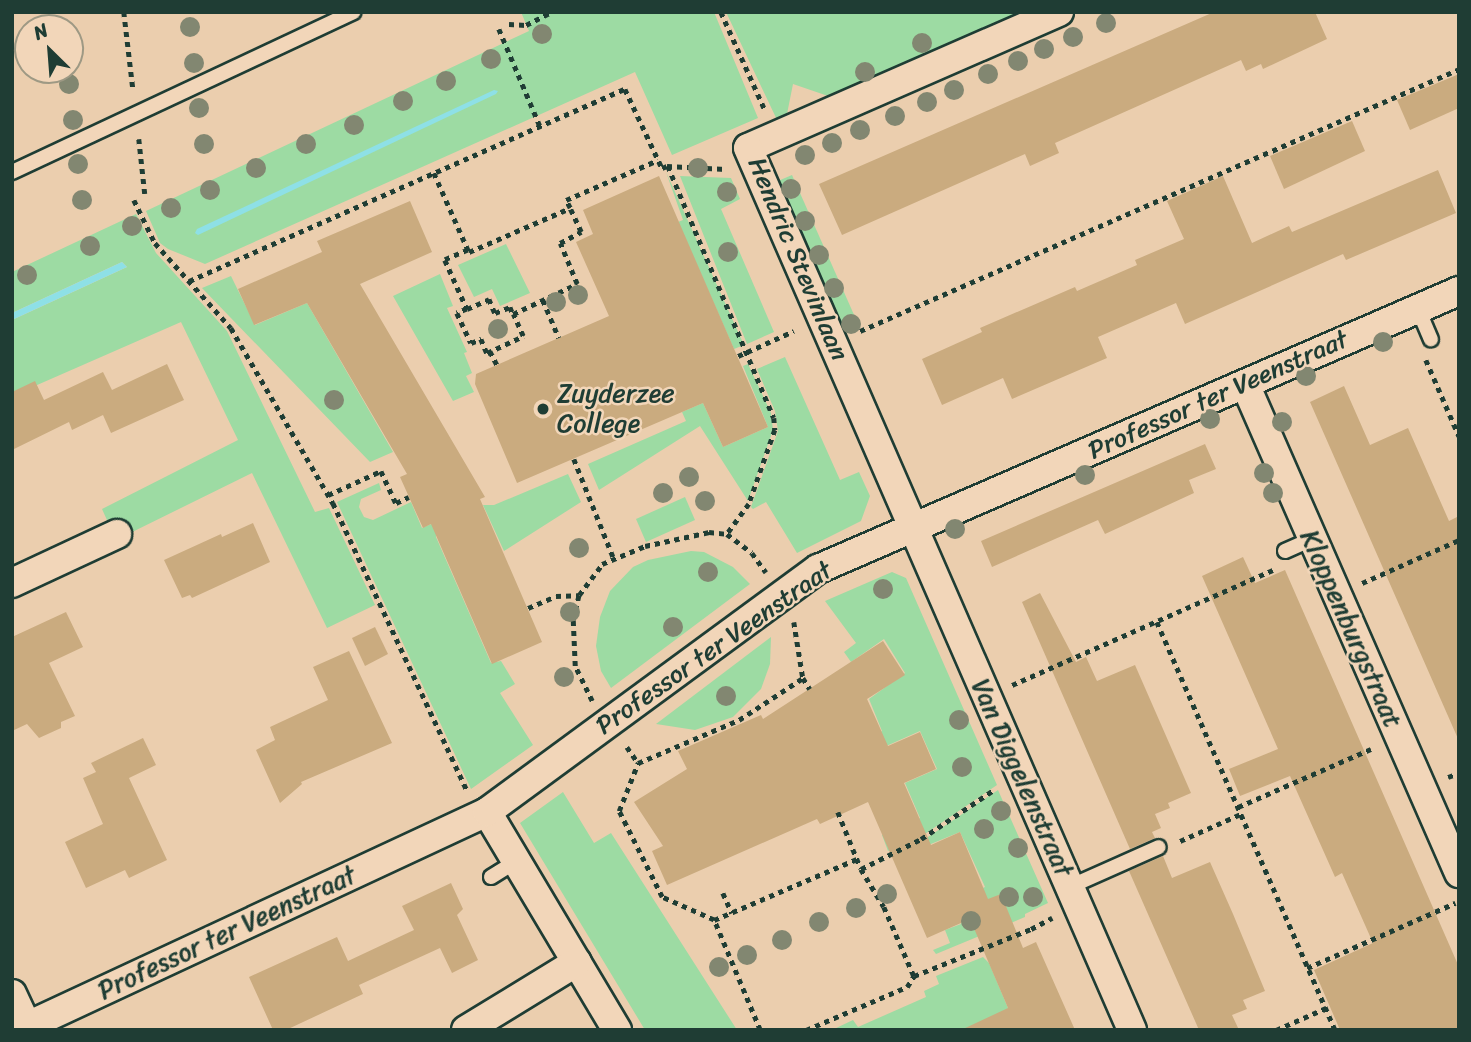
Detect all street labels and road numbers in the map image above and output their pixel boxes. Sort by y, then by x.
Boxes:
street label: Hendric Stevinlaan [741,152,855,366]
street label: Professor ter Veenstraat [1082,323,1354,467]
street label: Kloppenburgstraat [1293,525,1409,733]
street label: Professor ter Veenstraat [589,554,839,742]
street label: Van Diggelenstraat [964,674,1080,882]
street label: Professor ter Veenstraat [92,859,362,1007]

